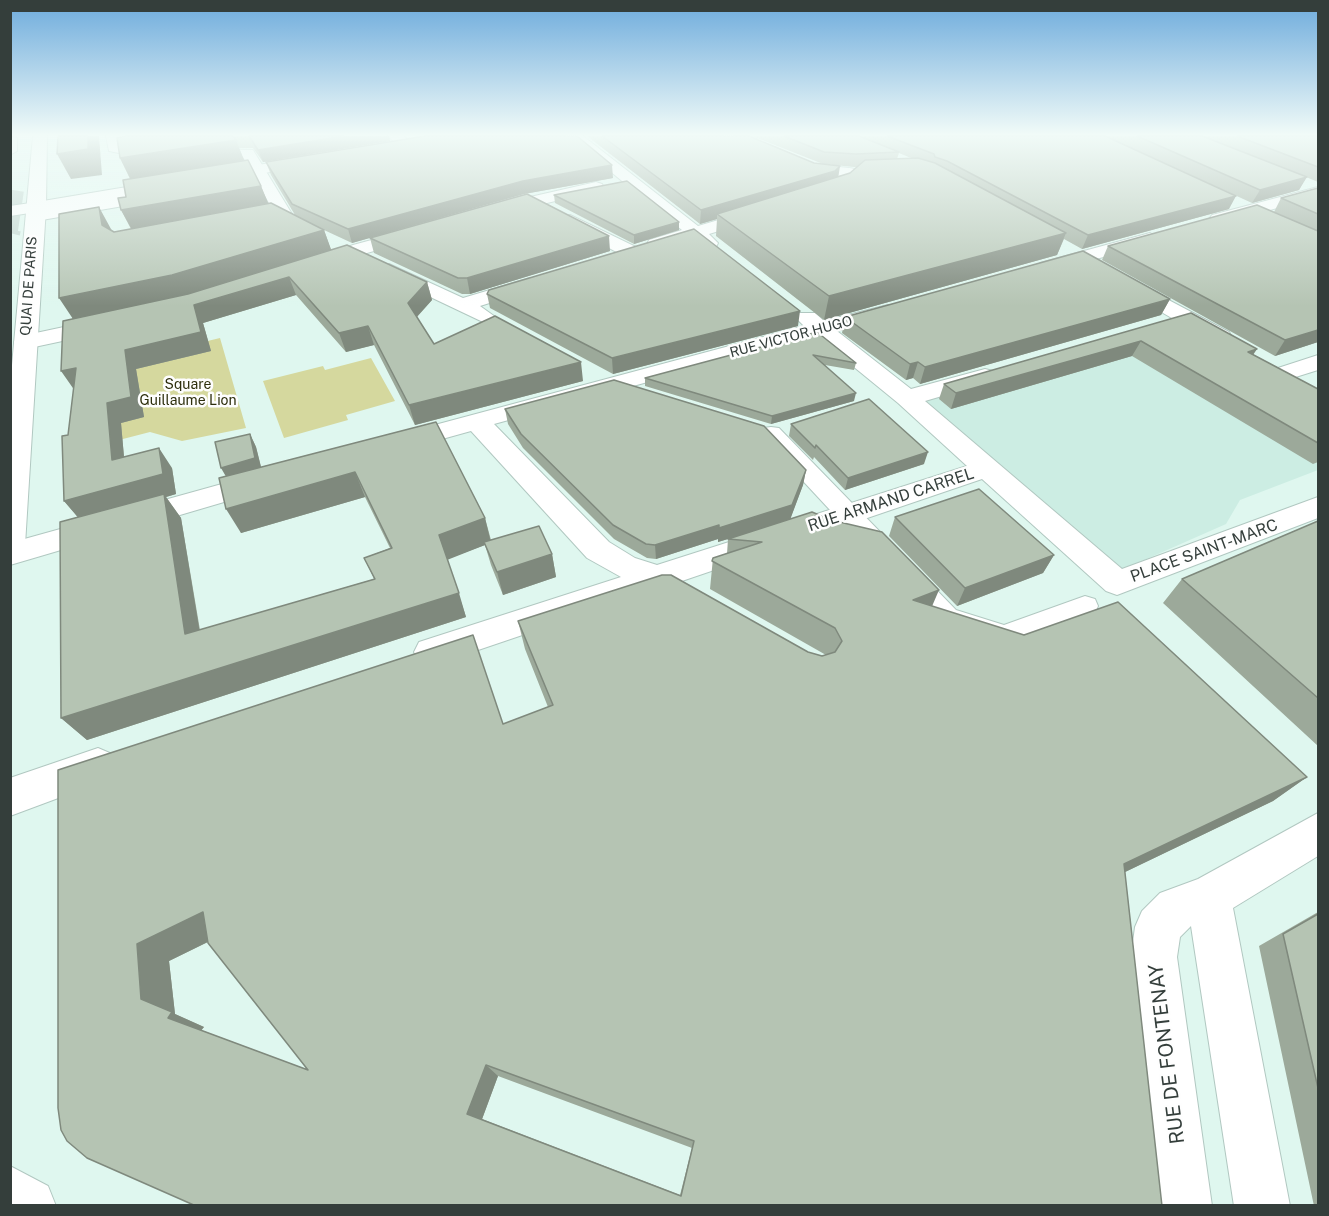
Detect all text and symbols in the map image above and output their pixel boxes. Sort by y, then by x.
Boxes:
street label: QUAI DE PARIS [17,236,41,336]
street label: RUE VICTOR HUGO [728,313,854,361]
park label: Square Guillaume Lion [139,377,237,410]
street label: RUE ARMAND CARREL [806,464,976,536]
street label: PLACE SAINT-MARC [1128,515,1280,587]
street label: RUE DE FONTENAY [1144,962,1190,1146]

